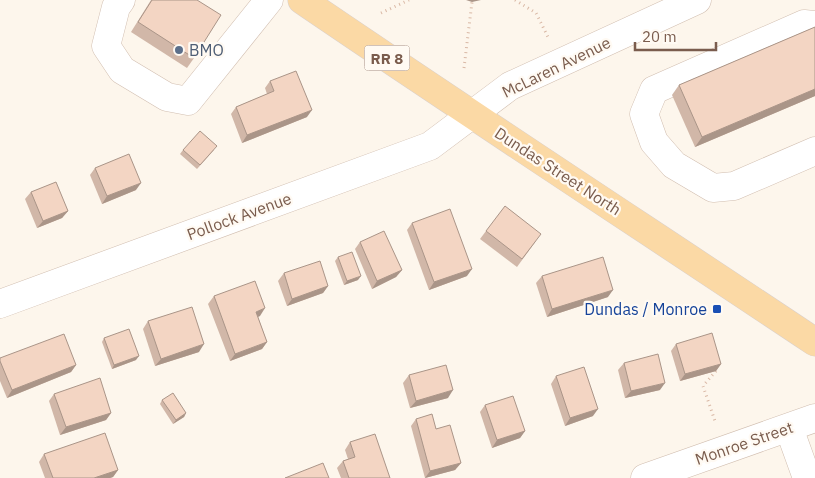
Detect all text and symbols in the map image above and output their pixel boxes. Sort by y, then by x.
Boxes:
scale bar [635,20,716,52]
text: 20 m [642,27,677,46]
street label: McLaren Avenue [498,32,614,102]
place label: BMO [189,40,224,60]
marker: BMO [173,44,185,56]
road number: RR 8 [364,46,410,70]
street label: Dundas Street North [491,123,625,219]
street label: Pollock Avenue [184,188,294,244]
place label: Dundas / Monroe [584,299,707,319]
marker: Dundas / Monroe [711,303,723,315]
street label: Monroe Street [692,417,796,469]

